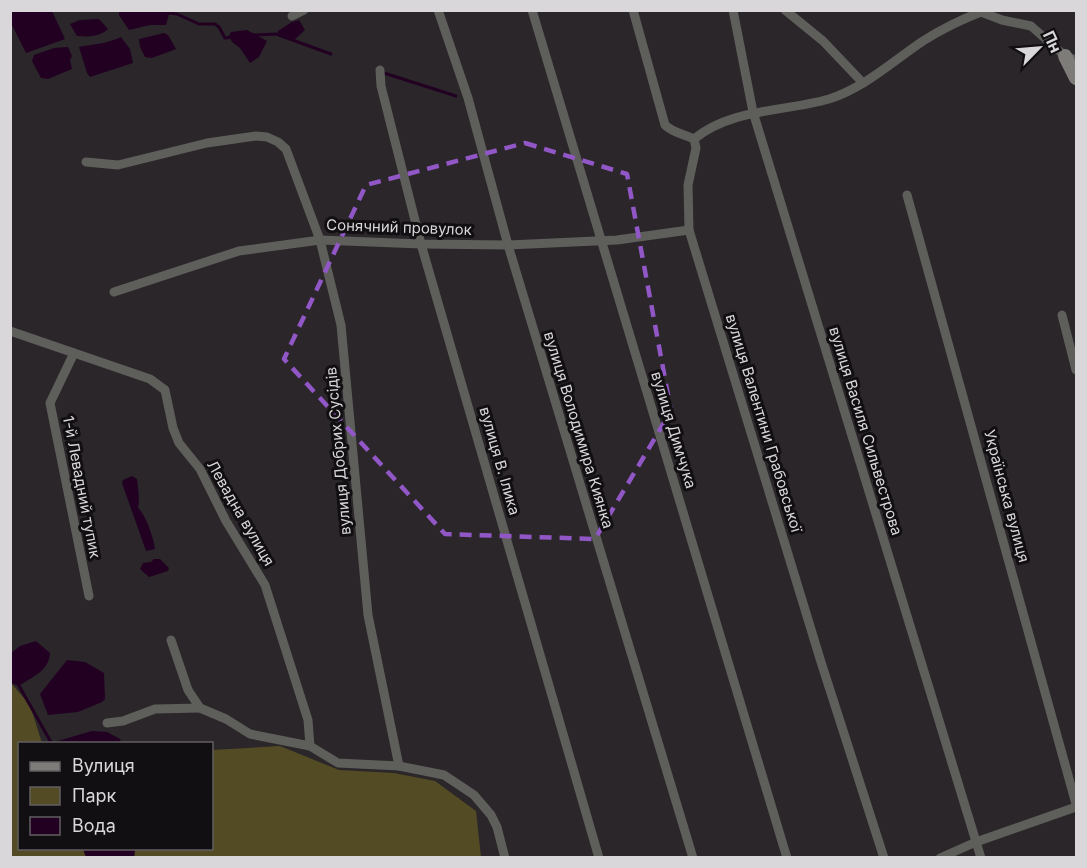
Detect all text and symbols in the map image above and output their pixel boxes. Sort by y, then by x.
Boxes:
north arrow [1009,18,1069,78]
text: Пн [1039,28,1066,56]
street label: Сонячний провулок [326,215,472,239]
street label: вулиця Валентини Грабовської [722,312,807,536]
street label: вулиця Василя Сильвестрова [825,324,907,538]
street label: вулиця Володимира Киянка [540,329,618,531]
street label: вулиця Добрих Сусідів [321,366,355,536]
street label: вулиця Димчука [647,369,701,491]
street label: вулиця В. Ілика [475,405,525,517]
street label: 1-й Левадний тупик [59,414,105,560]
street label: Українська вулиця [980,428,1034,564]
street label: Левадна вулиця [203,457,279,569]
legend [18,742,213,850]
text: Вулиця [72,755,135,776]
text: Парк [72,785,117,806]
text: Вода [72,815,116,836]

